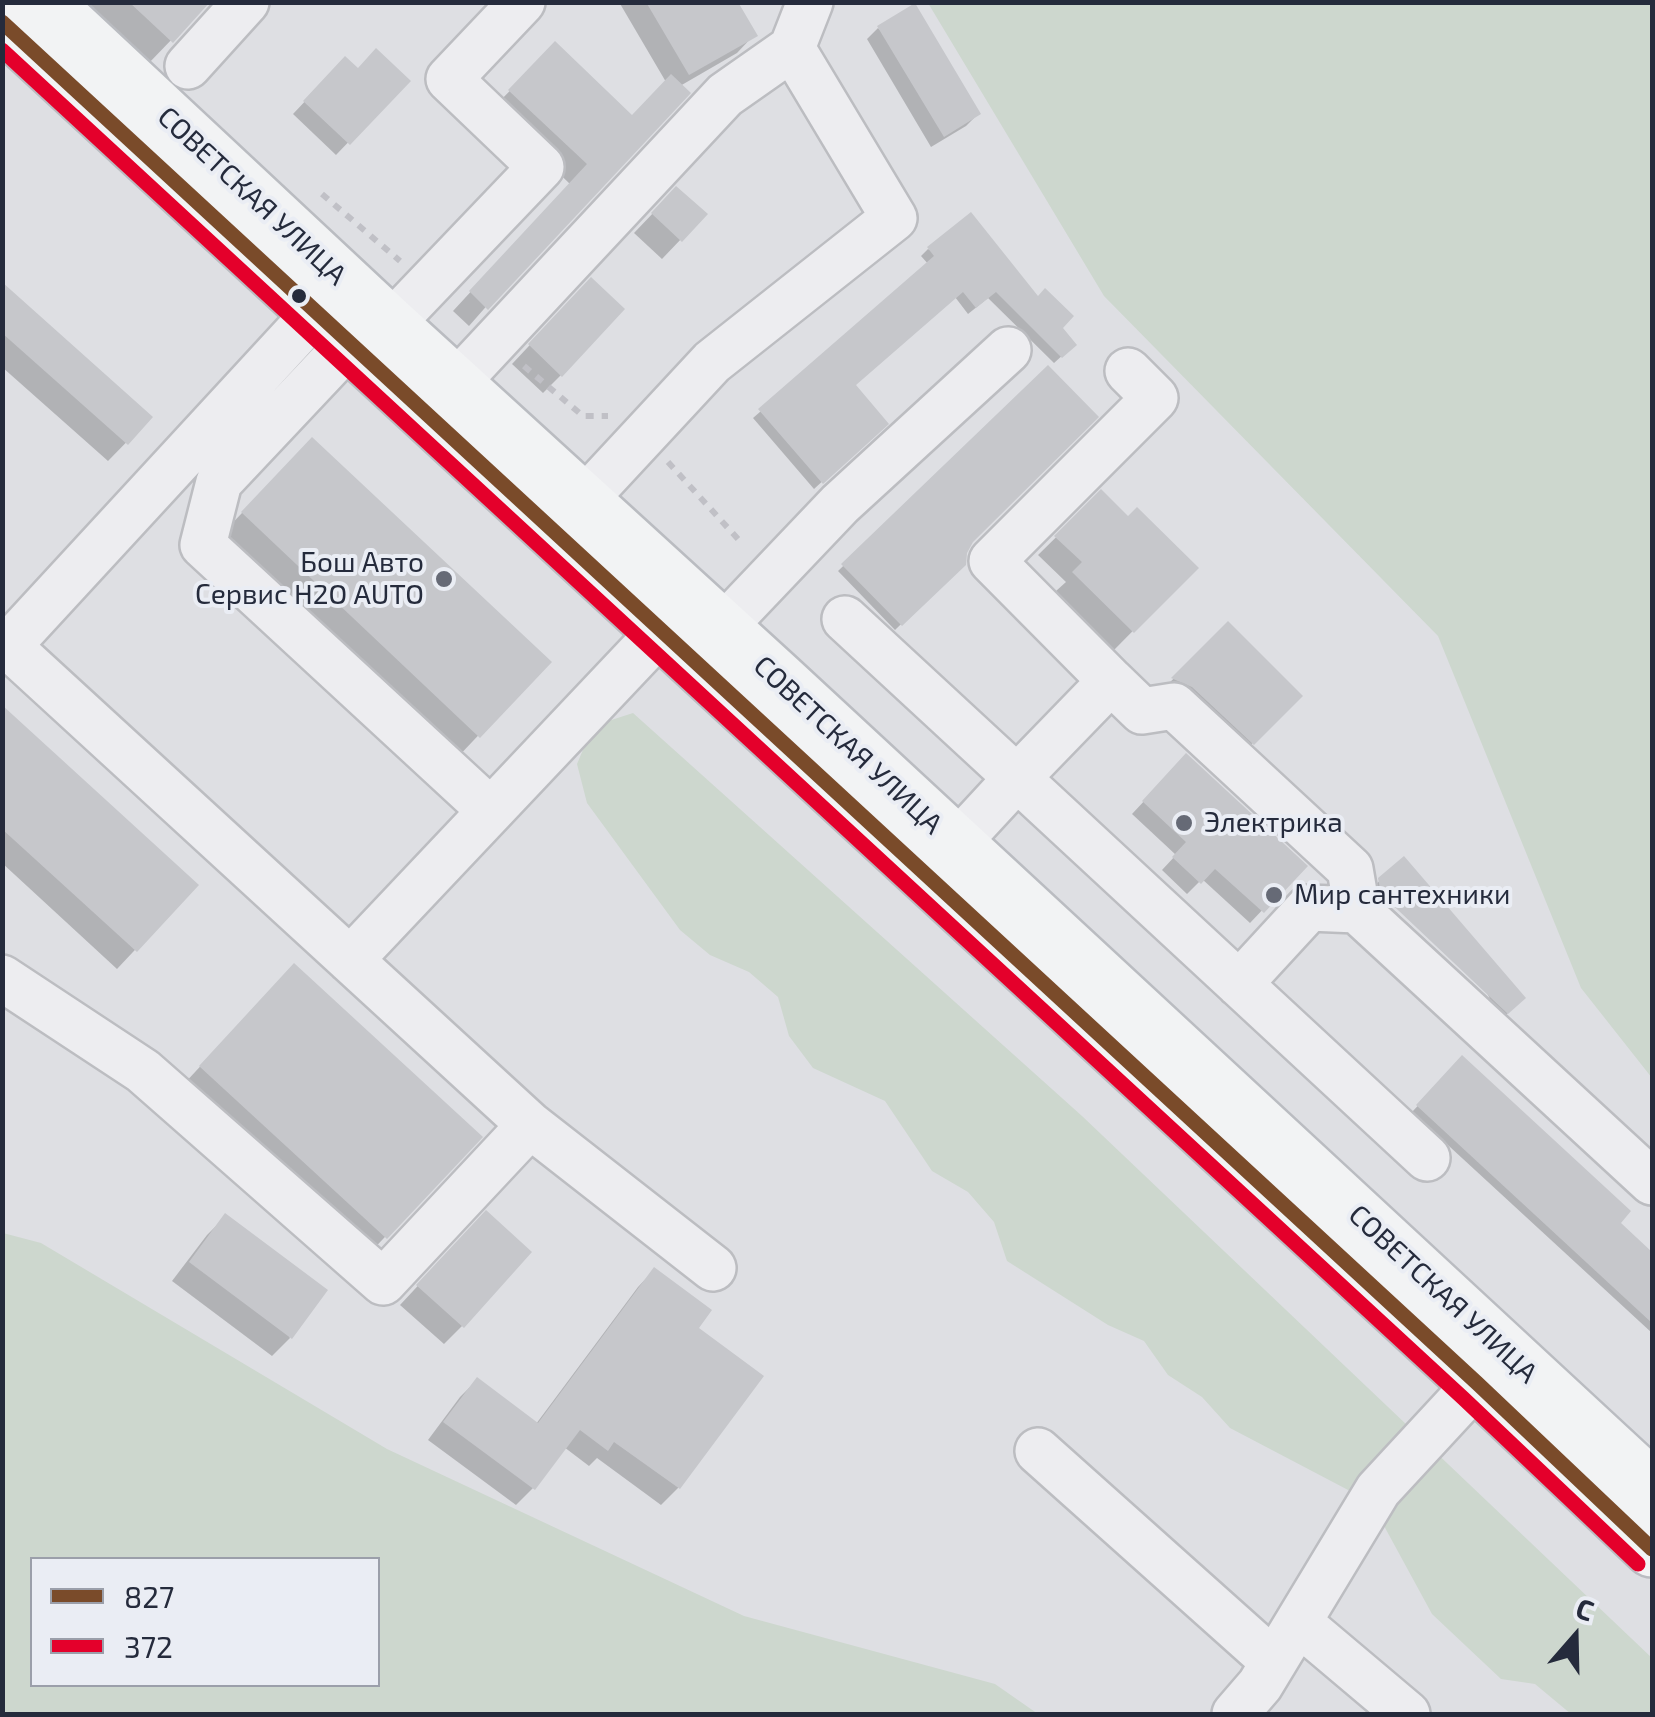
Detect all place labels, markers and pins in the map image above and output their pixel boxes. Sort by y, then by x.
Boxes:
unlabelled marker [289,286,309,306]
place label: Бош Авто Сервис H2O AUTO [195,546,424,612]
marker: Бош Авто Сервис H2O AUTO [433,568,455,590]
place label: Электрика [1204,806,1343,840]
marker: Электрика [1173,812,1195,834]
place label: Мир сантехники [1294,878,1510,912]
marker: Мир сантехники [1263,884,1285,906]

